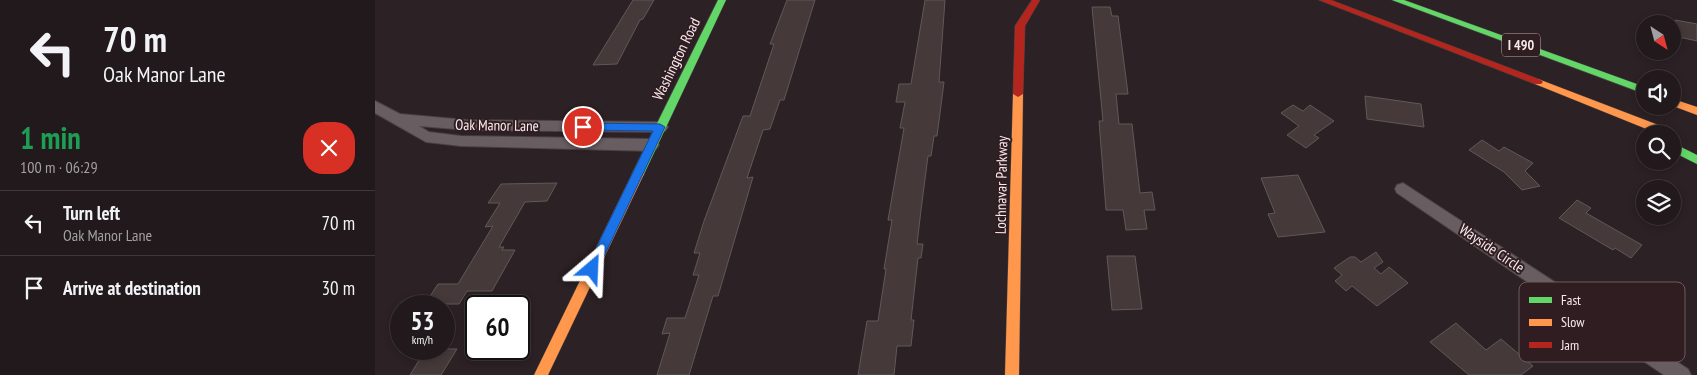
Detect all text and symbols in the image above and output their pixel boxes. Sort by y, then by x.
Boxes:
street label: Washington Road [648,15,704,103]
north arrow [1636,15,1681,60]
map controls [1636,15,1681,225]
text: 70 m [103,16,167,62]
icon: left [20,20,85,85]
road number: I 490 [1502,34,1540,56]
text: Oak Manor Lane [103,60,226,88]
button: sound [1636,70,1681,115]
pin [562,106,604,148]
icon: arrive [569,113,597,141]
street label: Oak Manor Lane [455,115,539,135]
text: 1 min [20,118,81,157]
button: close [303,122,355,174]
button: search [1636,125,1681,170]
street label: Lochnavar Parkway [991,135,1011,234]
text: 100 m · 06:29 [20,157,98,177]
button: layers [1636,180,1681,225]
text: Turn left [63,201,120,225]
icon: left [20,209,48,237]
text: 70 m [322,211,355,235]
street label: Wayside Circle [1456,219,1528,277]
text: Oak Manor Lane [63,225,152,245]
position arrow [565,242,617,294]
icon: arrive [20,274,48,302]
text: Arrive at destination [63,276,201,300]
text: 30 m [322,276,355,300]
legend [1519,282,1685,362]
text: Fast [1561,291,1581,309]
speed limit sign: 60 [465,295,530,360]
text: 53 [411,305,434,337]
text: Slow [1561,313,1585,331]
text: km/h [412,332,433,347]
text: Jam [1560,336,1579,354]

